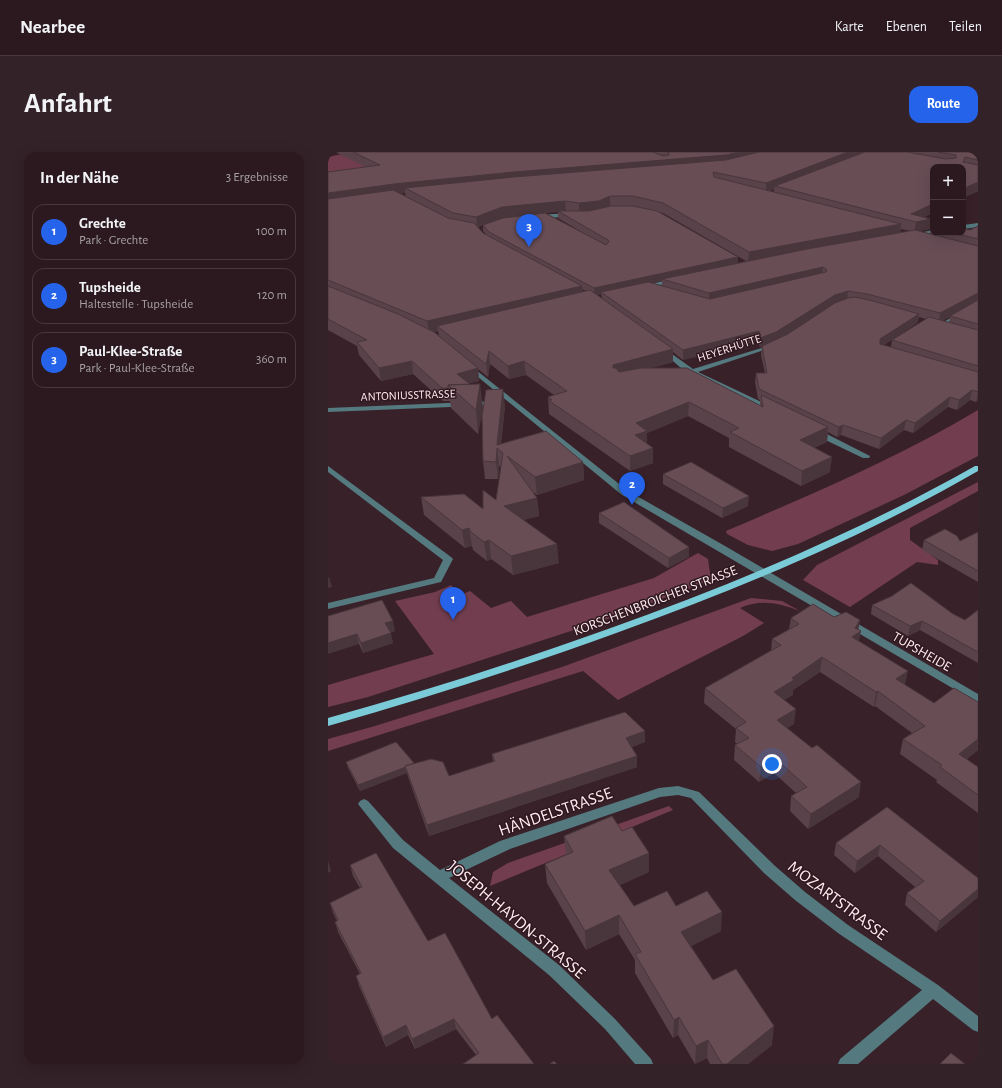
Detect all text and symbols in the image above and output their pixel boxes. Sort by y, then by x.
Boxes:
text: Nearbee [20,18,85,37]
text: Karte [835,20,864,34]
text: Ebenen [886,20,927,34]
text: Teilen [949,20,982,34]
button: Route [909,86,978,123]
text: Anfahrt [24,90,112,118]
map controls [930,164,966,236]
button: + [930,164,966,200]
text: In der Nähe [40,169,119,186]
text: 3 Ergebnisse [226,171,288,184]
button: − [930,200,966,236]
pin: 3 [516,214,542,247]
text: Grechte [79,216,126,231]
text: 1 [52,225,56,238]
text: 100 m [256,225,287,238]
text: Park · Grechte [79,234,148,247]
text: Tupsheide [79,280,141,295]
text: 2 [51,289,57,302]
text: 120 m [257,289,287,302]
text: Haltestelle · Tupsheide [79,298,193,311]
street label: HEYERHÜTTE [695,331,762,364]
text: Paul-Klee-Straße [79,344,182,359]
text: 3 [51,353,57,366]
text: 360 m [256,353,287,366]
text: Park · Paul-Klee-Straße [79,362,194,375]
street label: ANTONIUSSTRASSE [360,387,456,403]
pin: 2 [619,472,645,505]
street label: KORSCHENBROICHER STRASSE [572,563,739,639]
pin: 1 [440,587,466,620]
street label: TUPSHEIDE [890,629,954,674]
your location [762,754,782,774]
street label: HÄNDELSTRASSE [496,783,614,839]
street label: JOSEPH-HAYDN-STRASSE [445,857,588,982]
street label: MOZARTSTRASSE [785,858,891,943]

